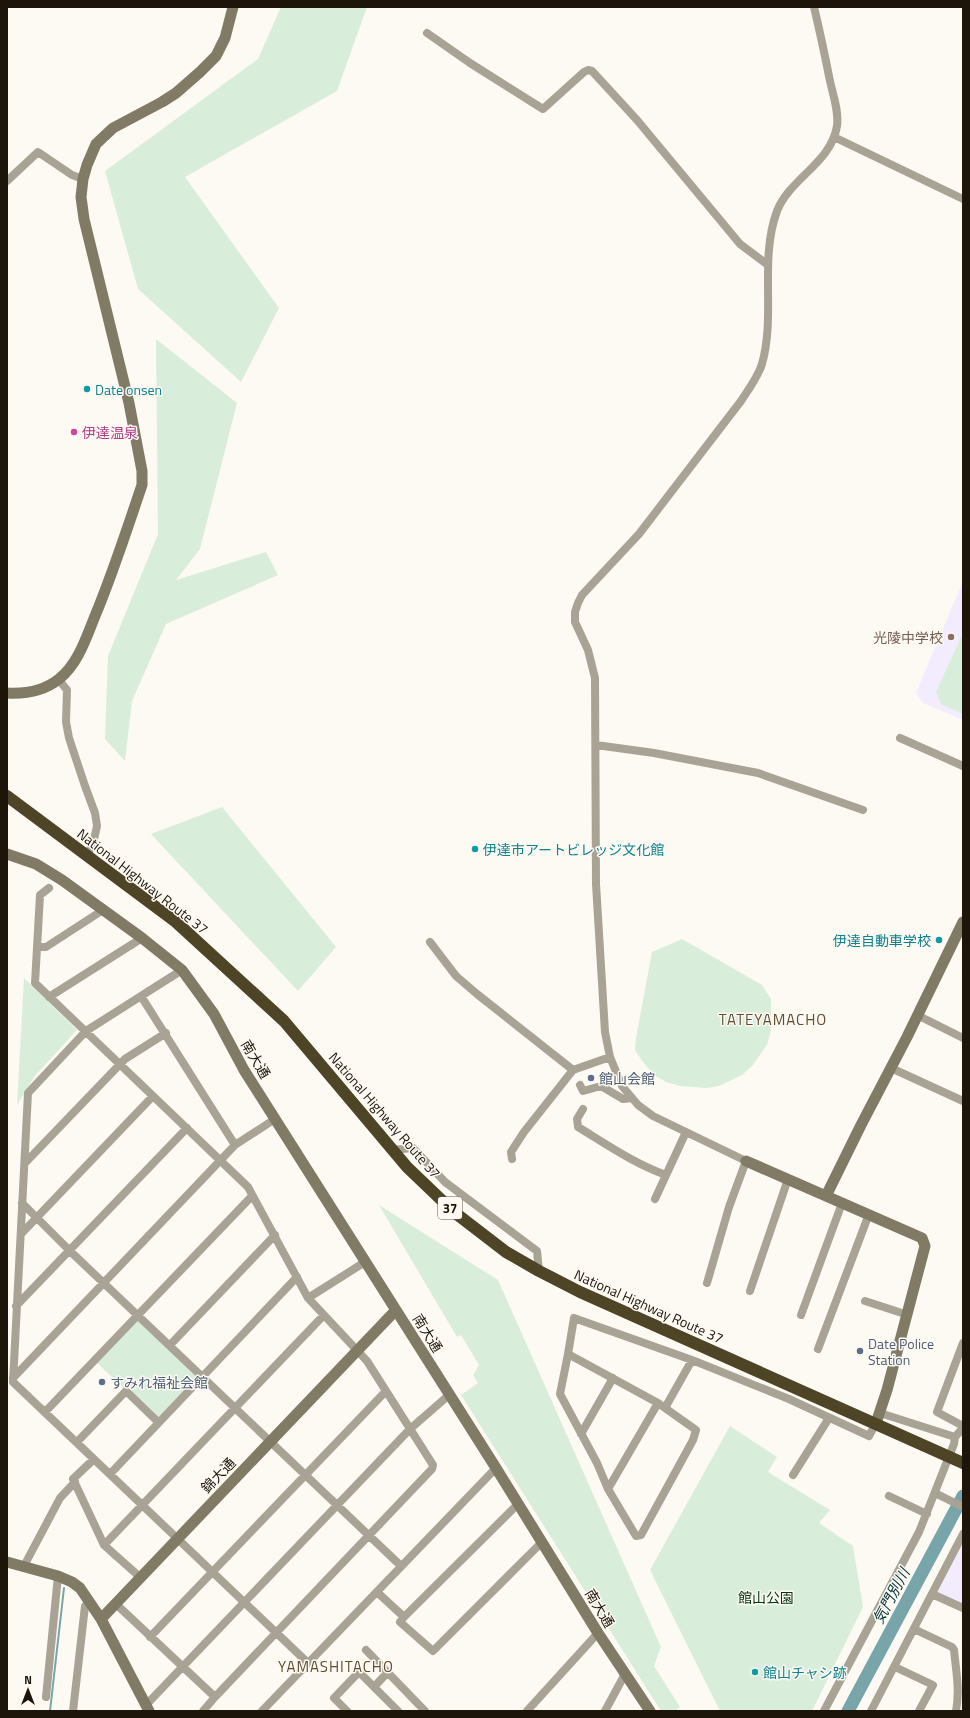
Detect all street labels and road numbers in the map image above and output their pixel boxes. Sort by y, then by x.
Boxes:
street label: National Highway Route 37 [73,823,213,939]
street label: 南大通 [236,1036,276,1082]
street label: National Highway Route 37 [324,1047,446,1183]
road number: 37 [438,1197,462,1219]
street label: National Highway Route 37 [571,1264,727,1348]
street label: 南大通 [408,1310,448,1356]
street label: 錦大通 [196,1453,240,1497]
street label: 南大通 [580,1585,620,1631]

